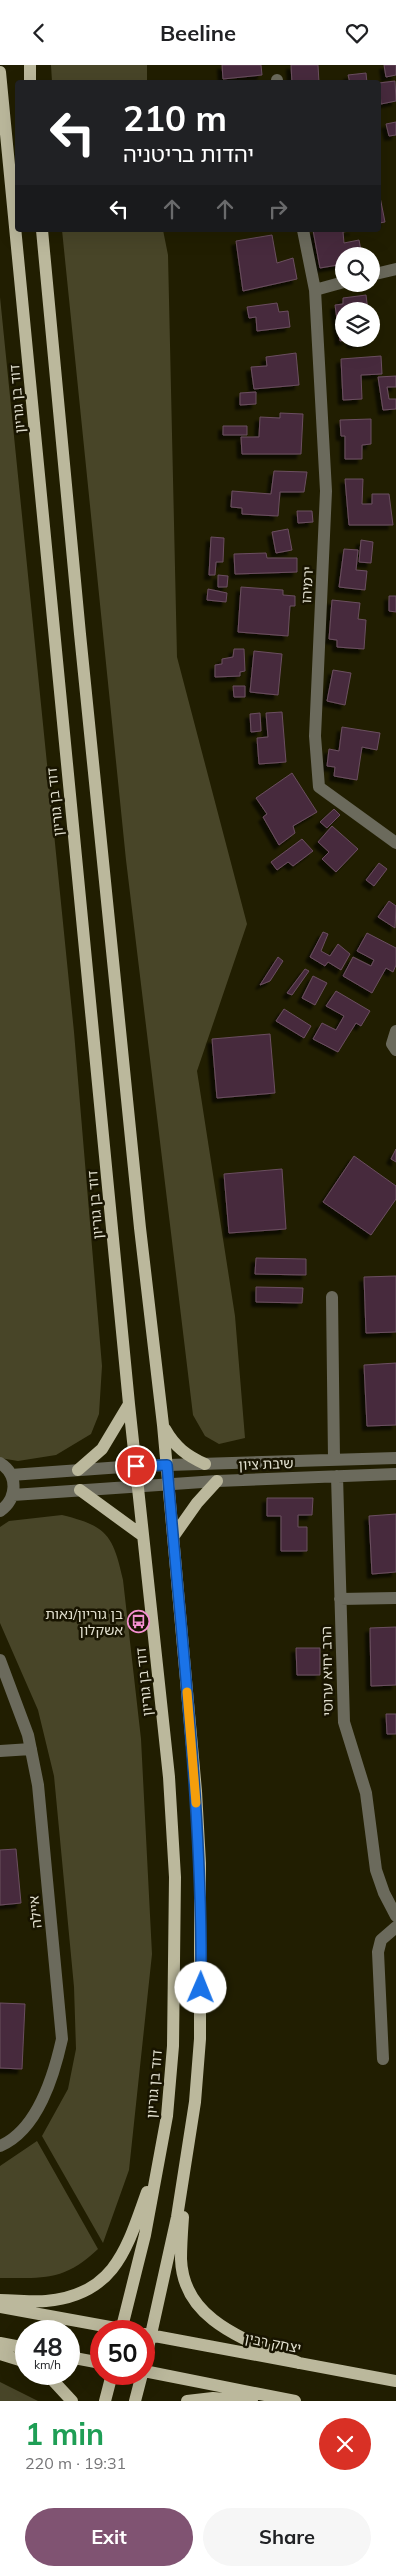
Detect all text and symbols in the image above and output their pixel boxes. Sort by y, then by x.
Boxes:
icon: back [25,19,53,47]
text: Beeline [160,19,236,47]
icon: heart [343,19,371,47]
text: 210 m [123,96,227,140]
icon: left [40,100,105,165]
text: יהדות בריטניה [123,140,254,168]
icon: left [105,195,133,223]
icon: ahead [158,195,186,223]
icon: ahead [211,195,239,223]
icon: right [264,195,292,223]
map controls [335,247,380,347]
button: search [335,247,380,292]
button: layers [335,302,380,347]
street label: דוד בן גוריון [5,364,29,434]
street label: ירמיהו [297,566,317,604]
street label: דוד בן גוריון [42,766,68,837]
street label: דוד בן גוריון [83,1170,107,1240]
pin [115,1445,157,1487]
icon: arrive [122,1452,150,1480]
street label: שיבת ציון [238,1454,294,1474]
place label: בן גוריון/נאות אשקלון [45,1605,123,1639]
bus stop icon: בן גוריון/נאות אשקלון [127,1610,151,1634]
street label: הרב יחיא ערוסי [317,1626,337,1716]
street label: דוד בן גוריון [131,1646,157,1717]
street label: איילה [24,1895,46,1929]
position arrow [174,1961,226,2013]
street label: דוד בן גוריון [142,2049,166,2119]
speed limit sign: 50 [90,2320,155,2385]
street label: יצחק רבין [243,2329,303,2357]
text: 48 [32,2331,63,2362]
text: km/h [34,2357,61,2372]
text: 1 min [25,2415,104,2453]
button: close [319,2418,371,2470]
text: 220 m · 19:31 [25,2453,126,2473]
button: Exit [25,2508,193,2566]
button: Share [203,2508,371,2566]

